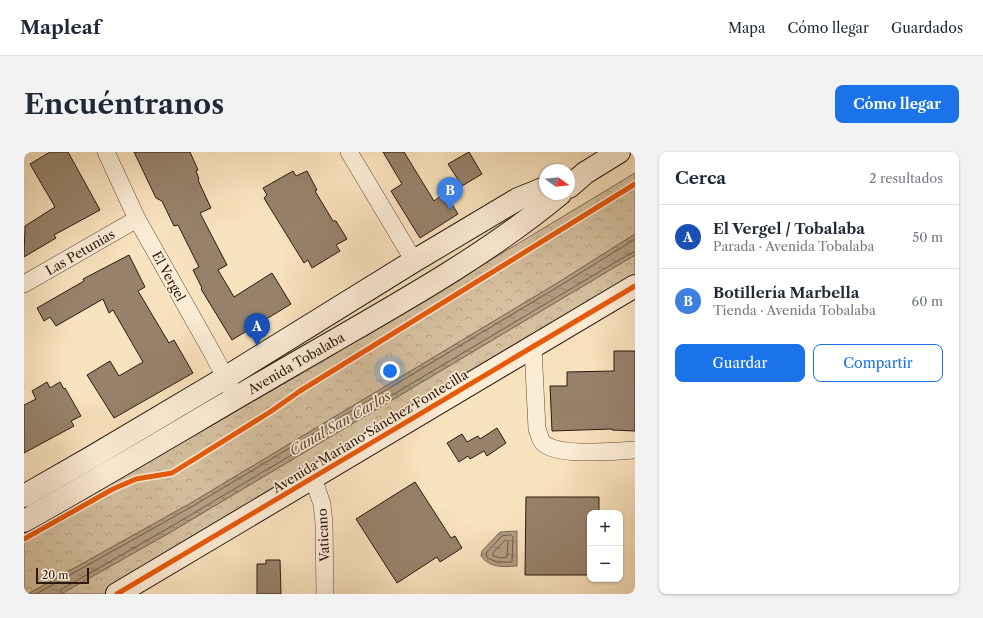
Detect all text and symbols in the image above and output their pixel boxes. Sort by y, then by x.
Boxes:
text: Mapleaf [20,16,101,39]
text: Mapa [728,19,765,37]
text: Cómo llegar [787,19,869,37]
text: Guardados [891,19,963,37]
button: Cómo llegar [835,85,959,123]
text: Encuéntranos [24,87,224,121]
north arrow [539,164,575,200]
text: Cerca [675,168,726,188]
text: 2 resultados [869,170,943,186]
pin: B [437,177,463,210]
text: El Vergel / Tobalaba [713,219,865,238]
street label: Las Petunias [43,226,118,278]
text: A [683,229,693,245]
text: 50 m [912,229,943,245]
text: Parada · Avenida Tobalaba [713,238,874,254]
street label: El Vergel [149,248,189,304]
text: Botillería Marbella [713,283,859,302]
text: B [683,293,693,309]
text: 60 m [912,293,943,309]
text: Tienda · Avenida Tobalaba [713,302,876,318]
pin: A [244,313,270,346]
street label: Avenida Tobalaba [244,329,347,398]
button: Guardar [675,344,805,382]
button: Compartir [813,344,943,382]
your location [380,361,400,381]
street label: Avenida Mariano Sánchez Fontecilla [269,366,471,496]
water label: Canal San Carlos [286,386,395,459]
street label: Vaticano [314,508,332,563]
map controls [587,510,623,582]
button: + [587,510,623,546]
button: − [587,546,623,582]
scale bar [36,566,89,585]
text: 20 m [42,568,68,582]

